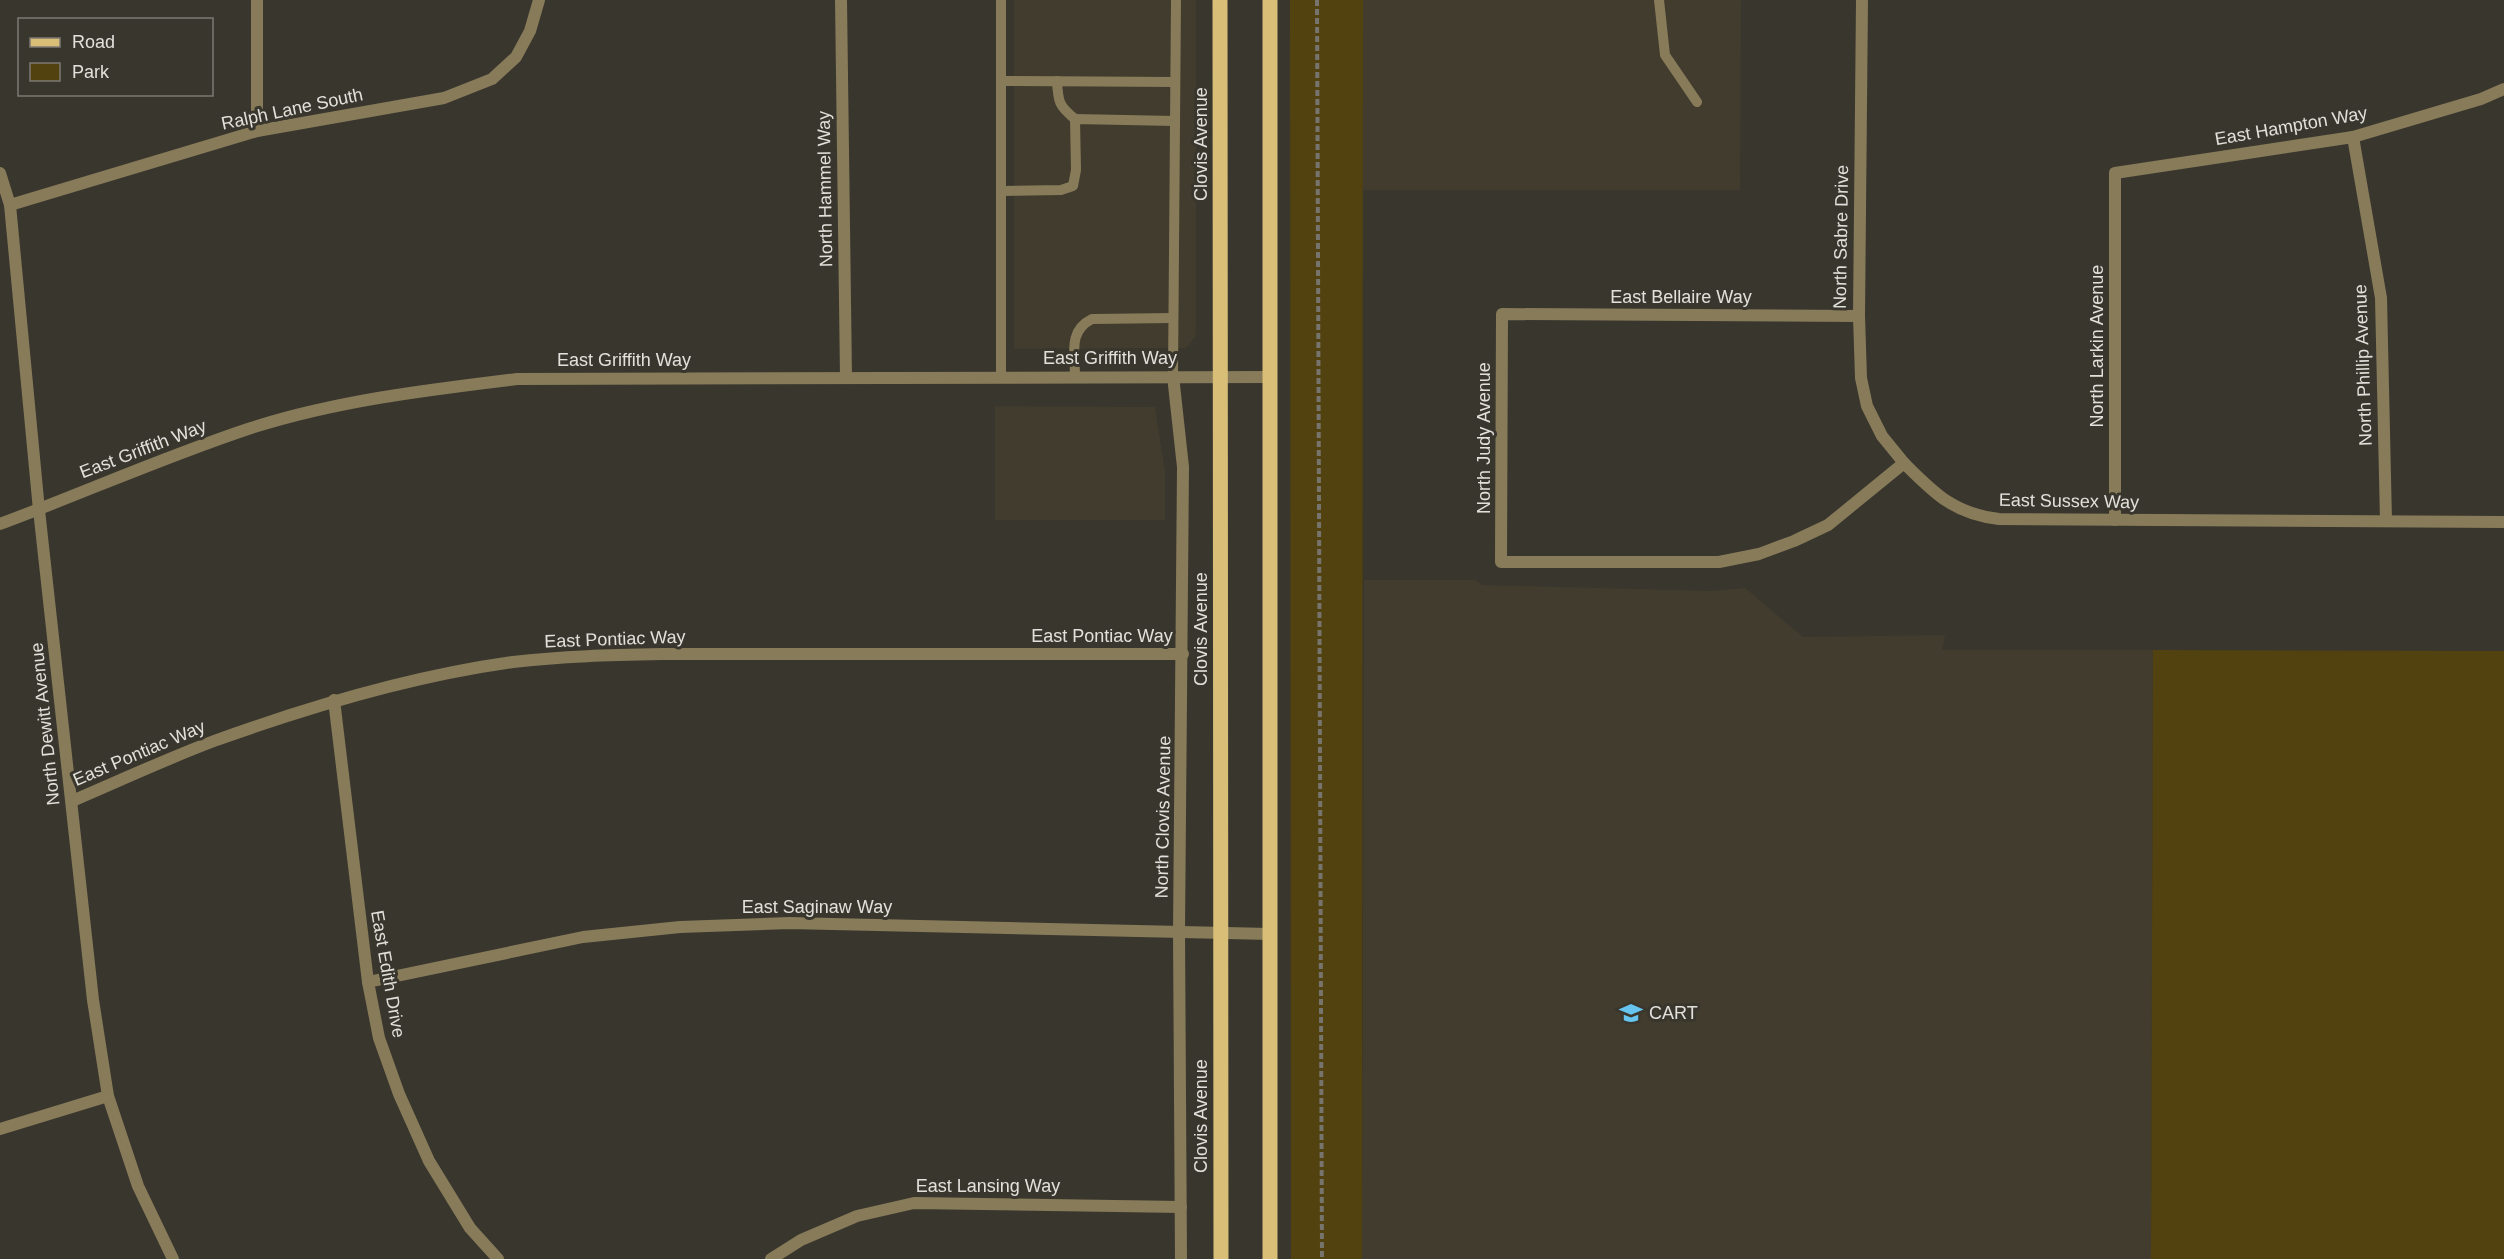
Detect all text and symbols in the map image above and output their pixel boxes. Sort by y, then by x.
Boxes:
legend [18,18,213,96]
text: Road [72,32,115,52]
text: Park [72,62,110,82]
street label: Ralph Lane South [219,84,365,134]
street label: Clovis Avenue [1191,87,1211,201]
street label: East Hampton Way [2213,103,2369,149]
street label: North Hammel Way [814,111,836,267]
street label: North Sabre Drive [1830,165,1852,309]
street label: North Larkin Avenue [2087,265,2107,427]
street label: North Phillip Avenue [2350,284,2376,446]
street label: East Bellaire Way [1610,287,1752,307]
street label: East Griffith Way [1043,348,1177,368]
street label: East Griffith Way [557,350,691,370]
street label: North Judy Avenue [1474,362,1494,514]
street label: East Griffith Way [77,416,209,482]
street label: East Sussex Way [1999,490,2139,512]
street label: Clovis Avenue [1191,572,1211,686]
street label: East Pontiac Way [1031,626,1173,646]
street label: East Pontiac Way [544,627,686,651]
street label: North Dewitt Avenue [26,642,64,806]
street label: East Pontiac Way [70,716,208,790]
street label: North Clovis Avenue [1152,735,1174,899]
street label: East Saginaw Way [742,897,892,917]
street label: East Edith Drive [367,909,409,1039]
school or university icon: CART [1618,1000,1644,1026]
place label: CART [1649,1003,1698,1023]
street label: Clovis Avenue [1191,1059,1211,1173]
street label: East Lansing Way [916,1176,1060,1196]

